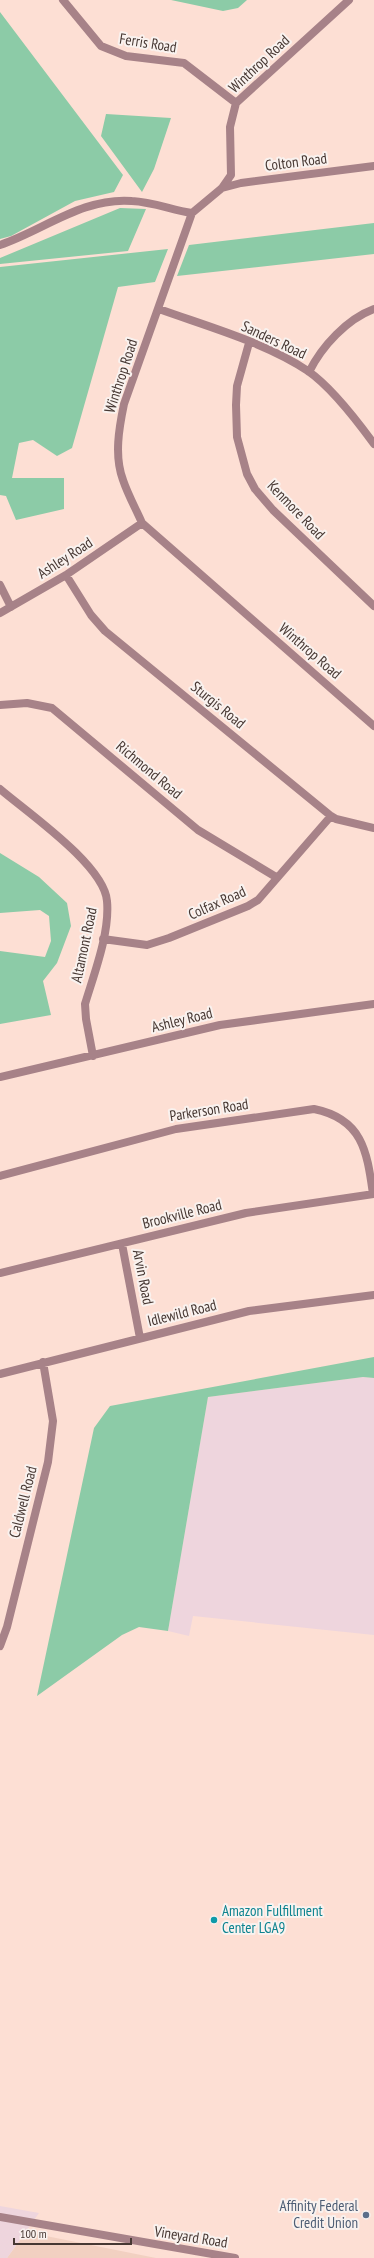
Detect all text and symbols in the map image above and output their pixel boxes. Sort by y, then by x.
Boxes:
street label: Ferris Road [118,29,178,56]
street label: Winthrop Road [224,31,293,97]
street label: Colton Road [264,148,328,175]
street label: Sanders Road [239,316,310,363]
street label: Winthrop Road [100,337,141,415]
street label: Kenmore Road [264,476,329,543]
street label: Ashley Road [33,533,96,582]
street label: Winthrop Road [275,618,345,683]
street label: Sturgis Road [187,677,249,732]
street label: Richmond Road [112,736,186,803]
street label: Colfax Road [185,881,248,924]
street label: Altamont Road [66,906,101,984]
street label: Ashley Road [149,1003,214,1036]
street label: Parkerson Road [168,1094,250,1125]
street label: Brookville Road [140,1194,223,1233]
street label: Arvin Road [129,1248,158,1306]
street label: Idlewild Road [145,1295,218,1330]
street label: Caldwell Road [4,1464,41,1540]
place label: Amazon Fulfillment Center LGA9 [222,1901,323,1937]
marker: Amazon Fulfillment Center LGA9 [209,1915,219,1925]
place label: Affinity Federal Credit Union [280,2196,359,2232]
marker: Affinity Federal Credit Union [361,2210,371,2220]
scale bar [14,2220,131,2246]
street label: Vineyard Road [152,2221,229,2252]
text: 100 m [20,2226,47,2241]

